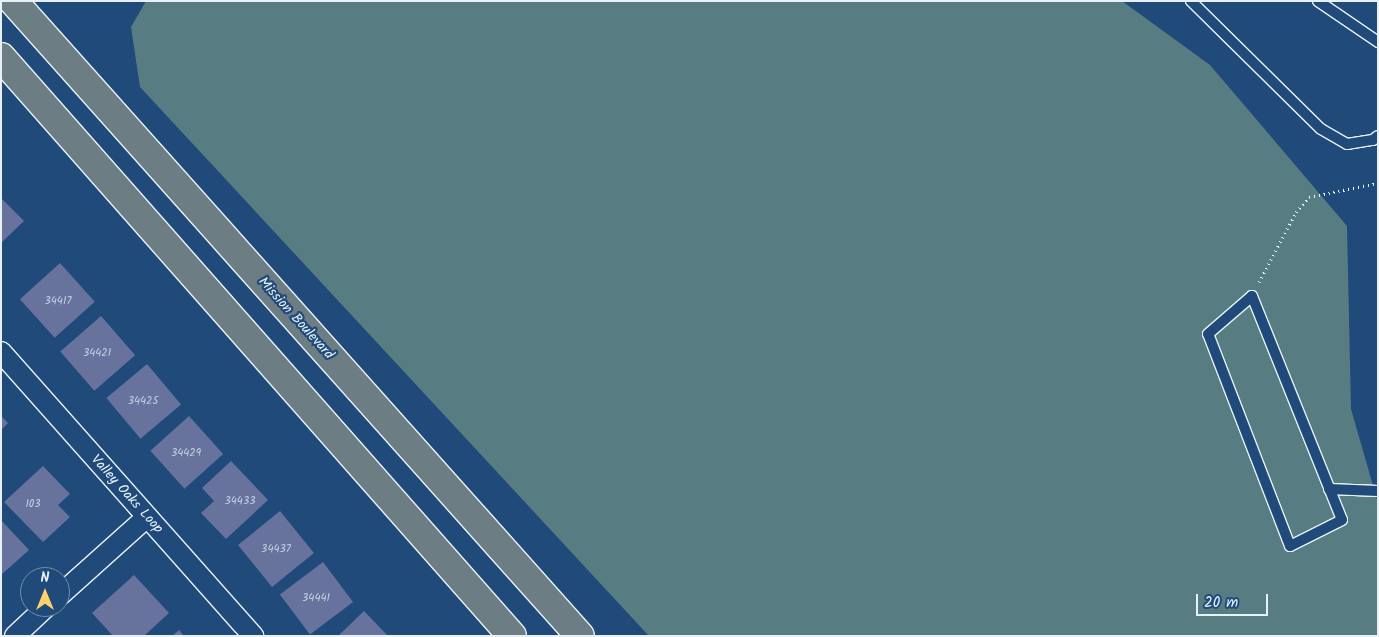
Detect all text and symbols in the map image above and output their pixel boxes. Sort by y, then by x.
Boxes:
street label: Mission Boulevard [255,273,337,363]
house number: 34417 [45,294,71,308]
house number: 34421 [83,346,111,360]
house number: 34425 [128,394,158,408]
house number: 34429 [171,446,201,460]
street label: Valley Oaks Loop [87,451,167,537]
house number: 34433 [225,494,255,508]
house number: 103 [25,497,41,511]
house number: 34437 [261,542,291,556]
north arrow [20,567,70,617]
text: N [41,567,49,589]
scale bar [1199,584,1272,616]
house number: 34441 [302,591,330,605]
text: 20 m [1204,591,1238,615]

